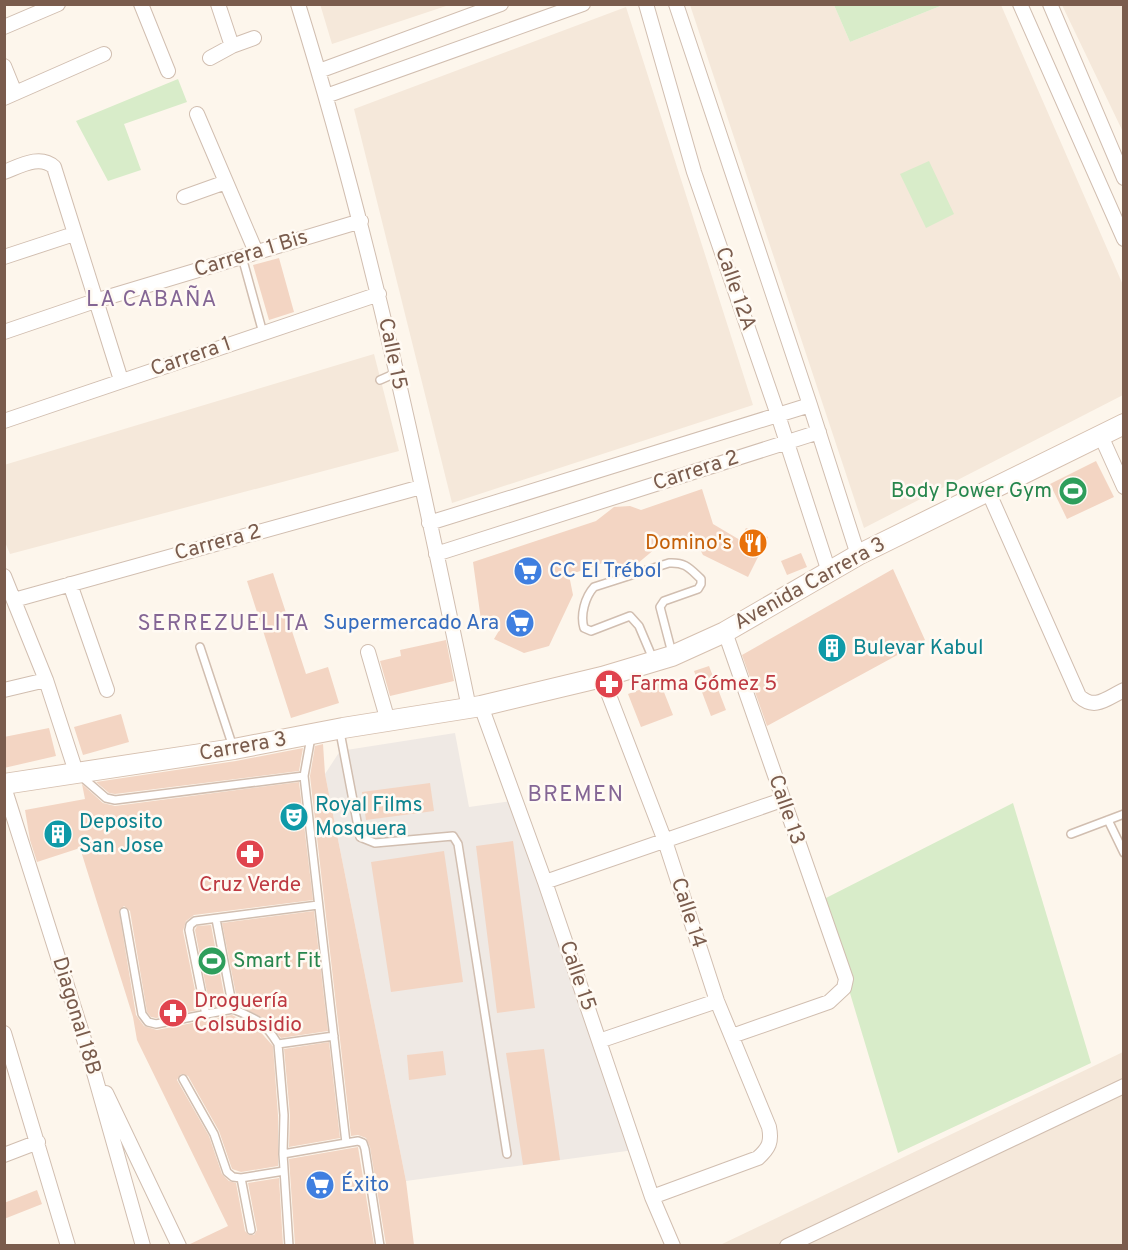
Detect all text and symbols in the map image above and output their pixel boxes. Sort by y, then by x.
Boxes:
street label: Carrera 1 Bis [191,224,311,284]
street label: Calle 12A [708,244,762,334]
district label: LA CABAÑA [86,285,218,314]
street label: Calle 15 [371,316,413,392]
street label: Carrera 1 [147,331,235,383]
street label: Carrera 2 [650,444,742,498]
sports icon: Body Power Gym [1057,475,1089,507]
place label: Body Power Gym [891,478,1052,505]
street label: Carrera 2 [172,518,264,568]
restaurant icon: Domino's [737,527,769,559]
place label: Domino's [645,530,732,557]
street label: Avenida Carrera 3 [730,531,890,637]
supermarket icon: CC El Trébol [512,555,544,587]
place label: CC El Trébol [549,558,662,585]
supermarket icon: Supermercado Ara [504,607,536,639]
place label: Supermercado Ara [323,610,499,637]
district label: SERREZUELITA [138,611,310,638]
building icon: Bulevar Kabul [816,632,848,664]
place label: Bulevar Kabul [853,635,983,662]
pharmacy icon: Farma Gómez 5 [593,668,625,700]
place label: Farma Gómez 5 [630,671,777,698]
street label: Carrera 3 [197,726,289,768]
street label: Calle 13 [761,771,811,849]
district label: BREMEN [527,782,625,809]
place label: Royal Films Mosquera [315,792,423,843]
theatre icon: Royal Films Mosquera [278,801,310,833]
place label: Deposito San Jose [79,809,164,860]
building icon: Deposito San Jose [42,818,74,850]
pharmacy icon: Cruz Verde [234,838,266,870]
place label: Cruz Verde [199,872,301,899]
street label: Calle 14 [664,874,712,952]
street label: Calle 15 [552,937,602,1015]
sports icon: Smart Fit [196,945,228,977]
place label: Smart Fit [233,948,321,975]
street label: Diagonal 18B [45,954,107,1078]
place label: Droguería Colsubsidio [194,988,302,1039]
pharmacy icon: Droguería Colsubsidio [157,997,189,1029]
supermarket icon: Éxito [304,1169,336,1201]
place label: Éxito [341,1171,389,1199]

